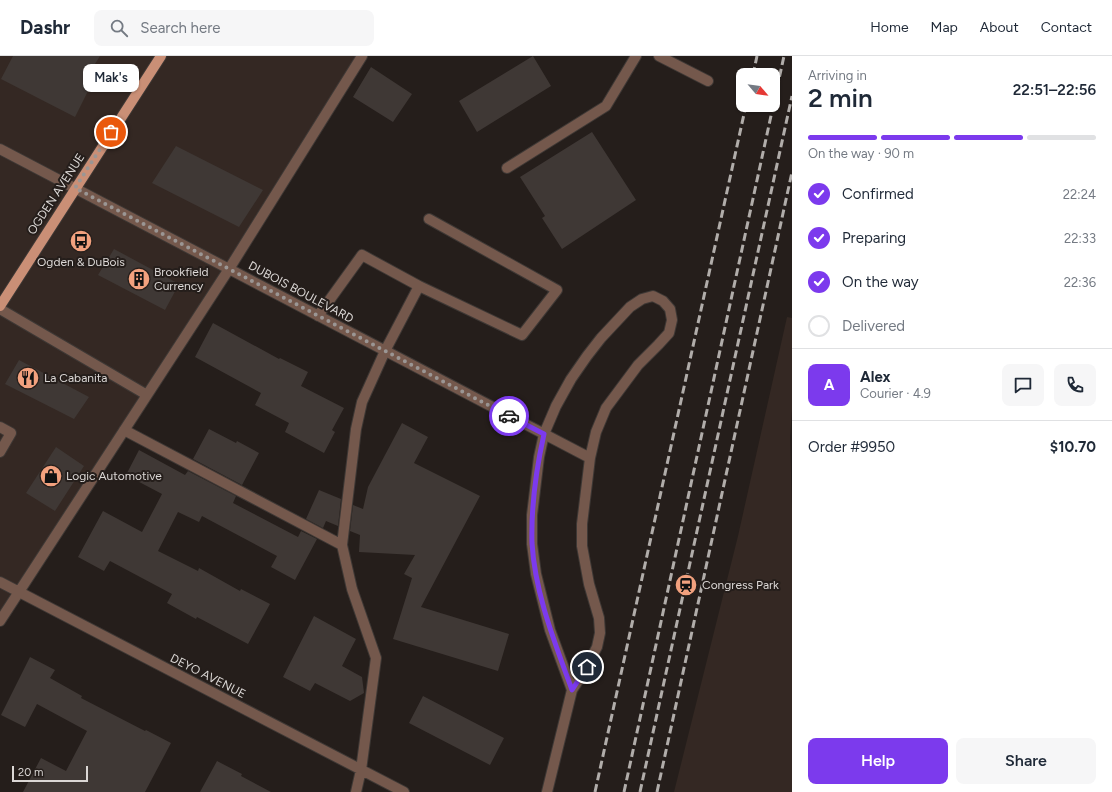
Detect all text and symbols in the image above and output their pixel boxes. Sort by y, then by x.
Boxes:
search box [94,10,374,46]
text: Dashr [20,16,70,39]
icon: search [108,17,130,39]
text: Search here [140,19,220,37]
text: Home [870,19,909,36]
text: Map [931,19,958,36]
text: About [980,19,1019,36]
text: Contact [1041,19,1092,36]
callout: Mak's [83,64,139,92]
north arrow [736,68,780,112]
map controls [736,68,780,112]
text: Arriving in [808,68,867,83]
text: Mak's [94,70,128,85]
text: 22:51–22:56 [1013,81,1096,99]
text: 2 min [808,82,873,114]
pin [94,115,128,149]
icon: bag [100,121,122,143]
text: On the way · 90 m [808,146,914,161]
street label: OGDEN AVENUE [25,151,87,237]
icon: check [808,183,830,205]
text: Confirmed [842,185,914,203]
text: 22:24 [1063,187,1096,202]
icon: check [808,227,830,249]
bus stop icon: Ogden & DuBois [68,228,94,254]
text: Preparing [842,229,906,247]
text: 22:33 [1064,231,1096,246]
place label: Ogden & DuBois [37,255,125,269]
street label: DUBOIS BOULEVARD [246,258,356,326]
place label: Brookfield Currency [154,265,209,293]
building icon: Brookfield Currency [126,266,152,292]
icon: check [808,271,830,293]
text: On the way [842,273,919,291]
text: 22:36 [1064,275,1096,290]
text: Delivered [842,317,905,335]
button: chat [1002,364,1044,406]
button: phone [1054,364,1096,406]
restaurant icon: La Cabanita [15,365,41,391]
text: Alex [860,368,890,386]
place label: La Cabanita [44,371,107,385]
text: A [824,376,834,394]
text: Courier · 4.9 [860,386,931,401]
courier [489,396,529,436]
icon: car [498,405,520,427]
text: Order #9950 [808,438,895,456]
text: $10.70 [1050,438,1096,456]
shop icon: Logic Automotive [38,463,64,489]
place label: Logic Automotive [66,469,162,483]
station icon: Congress Park [673,572,699,598]
place label: Congress Park [702,578,779,592]
pin [570,650,604,684]
street label: DEYO AVENUE [168,651,248,701]
icon: home [576,656,598,678]
button: Help [808,738,948,784]
button: Share [956,738,1096,784]
scale bar [12,764,88,783]
text: 20 m [18,766,43,779]

